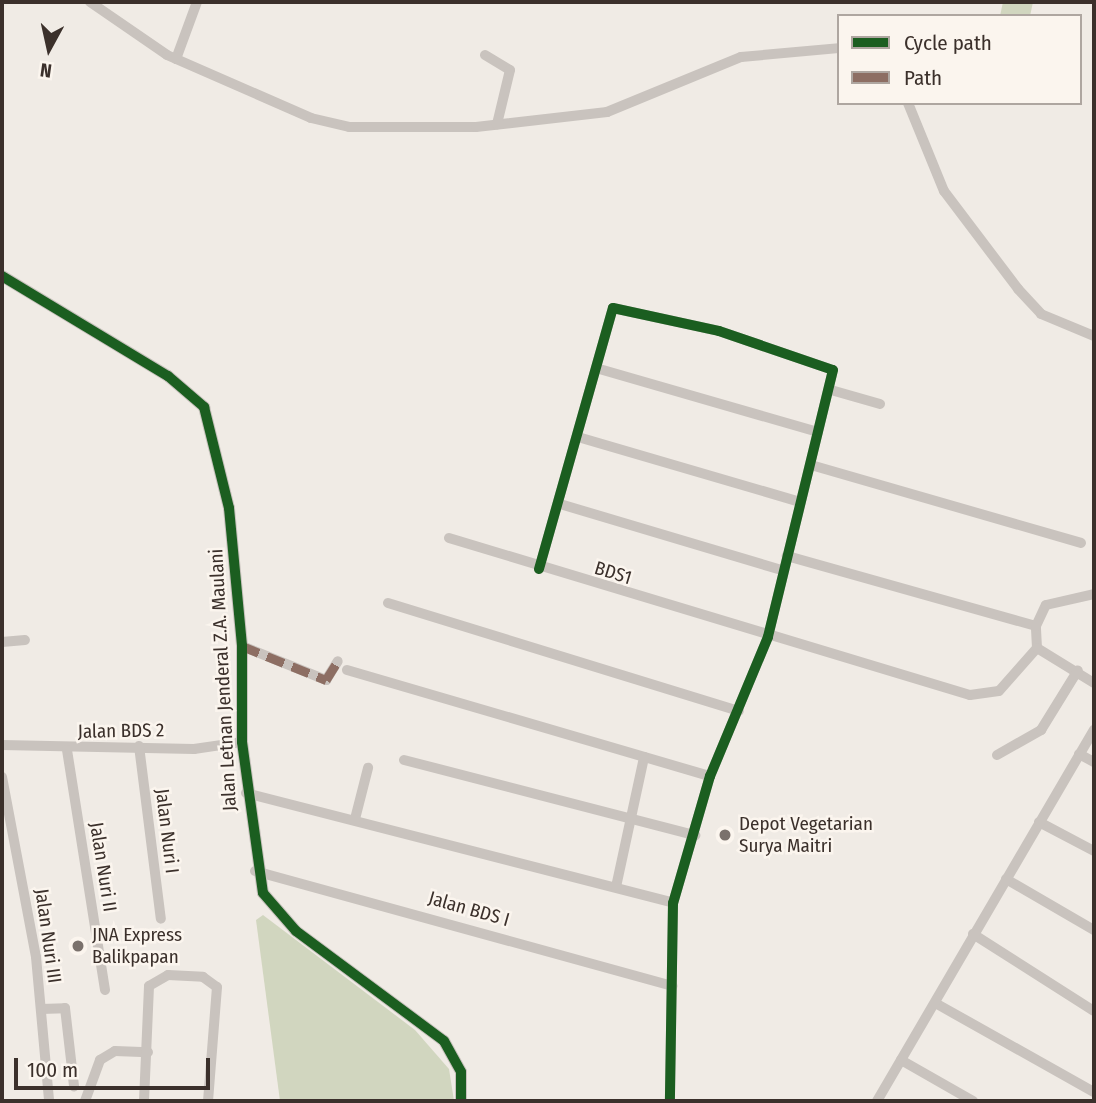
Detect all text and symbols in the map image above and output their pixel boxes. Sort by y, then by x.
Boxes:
north arrow [14,14,84,84]
legend [837,14,1082,105]
text: Cycle path [904,30,992,56]
text: N [39,58,53,82]
text: Path [904,65,942,91]
street label: Jalan Letnan Jenderal Z.A. Maulani [205,548,241,812]
street label: BDS1 [592,557,634,589]
street label: Jalan BDS 2 [77,719,165,743]
street label: Jalan Nuri I [150,787,184,875]
place label: Depot Vegetarian Surya Maitri [739,813,873,857]
street label: Jalan Nuri II [85,821,121,913]
marker: Depot Vegetarian Surya Maitri [717,827,733,843]
street label: Jalan Nuri III [30,887,66,985]
street label: Jalan BDS I [426,887,512,931]
place label: JNA Express Balikpapan [92,924,182,968]
marker: JNA Express Balikpapan [70,938,86,954]
scale bar [18,1044,214,1088]
text: 100 m [27,1057,78,1083]

